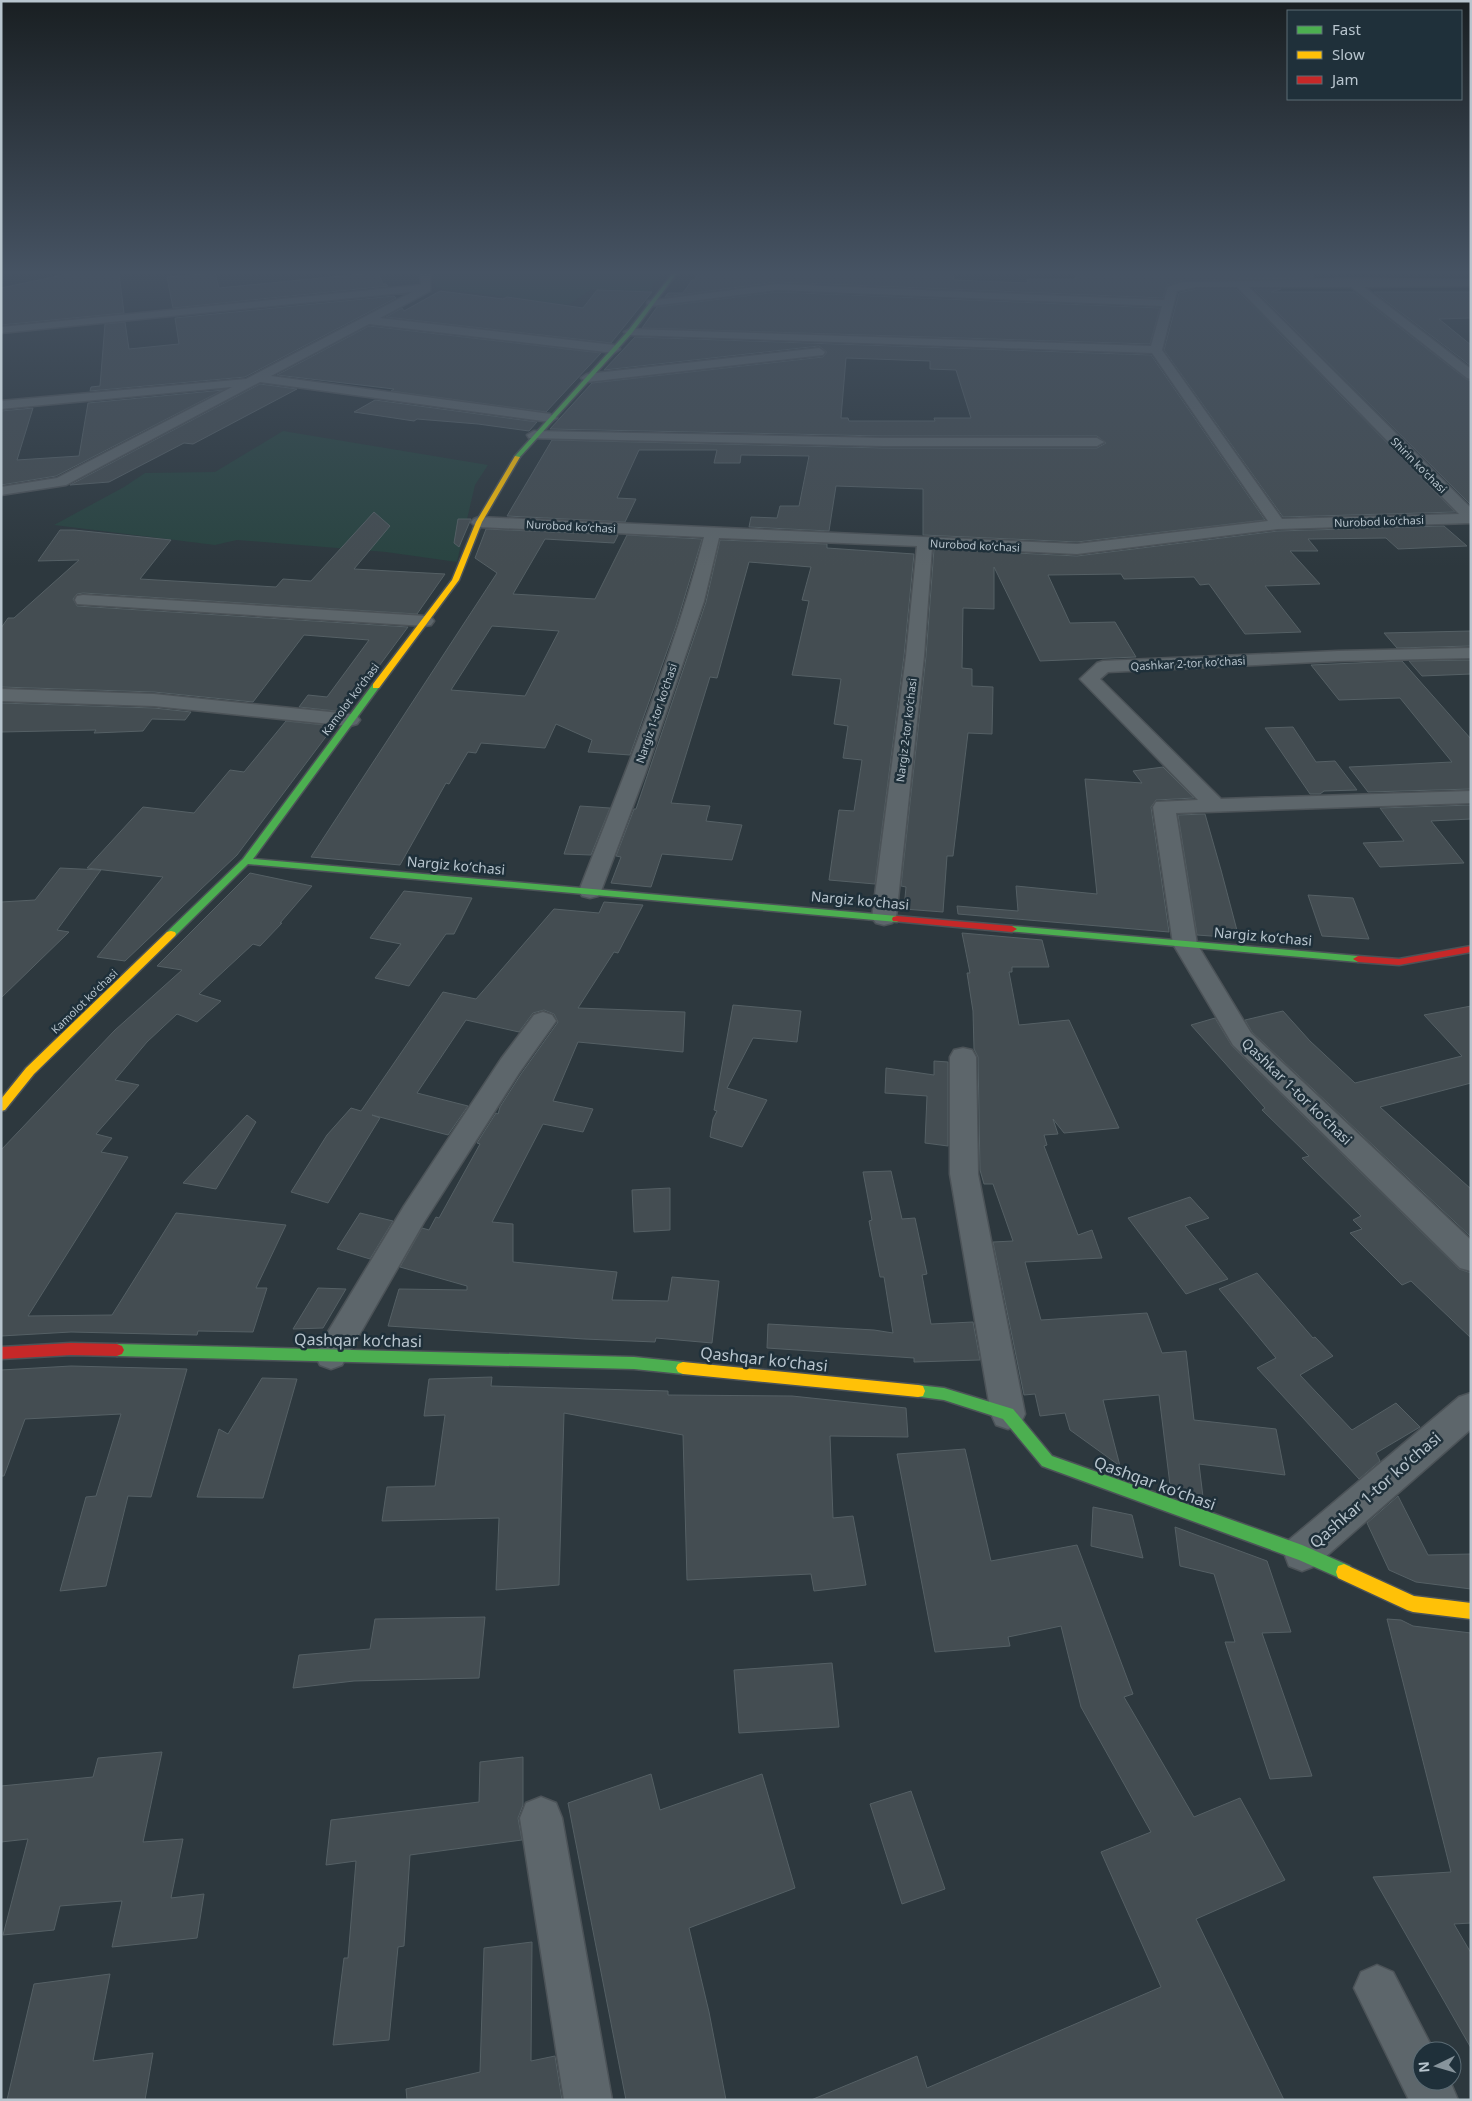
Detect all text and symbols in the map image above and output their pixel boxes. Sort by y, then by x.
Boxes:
legend [1287,10,1462,100]
text: Fast [1332,19,1361,39]
text: Slow [1332,44,1365,64]
text: Jam [1330,69,1359,89]
street label: Shirin ko'chasi [1388,434,1450,496]
street label: Nurobod koʻchasi [1334,512,1424,530]
street label: Nurobod koʻchasi [526,516,616,536]
street label: Nurobod koʻchasi [930,535,1020,555]
street label: Qashkar 2-tor koʼchasi [1130,653,1246,673]
street label: Kamolot koʻchasi [318,660,382,738]
street label: Nargiz 1-tor ko‘chasi [632,661,680,765]
street label: Nargiz 2-tor ko‘chasi [892,677,920,783]
street label: Nargiz koʻchasi [406,851,506,879]
street label: Nargiz koʻchasi [810,886,910,914]
street label: Nargiz koʻchasi [1213,922,1313,950]
street label: Kamolot koʻchasi [47,965,121,1037]
street label: Qashkar 1-tor koʼchasi [1238,1033,1356,1149]
street label: Qashqar koʻchasi [294,1328,422,1352]
street label: Qashqar koʻchasi [699,1341,829,1377]
street label: Qashkar 1-tor koʼchasi [1305,1427,1445,1553]
street label: Qashqar koʻchasi [1091,1451,1219,1515]
north arrow [1412,2041,1462,2091]
text: N [1414,2061,1434,2074]

